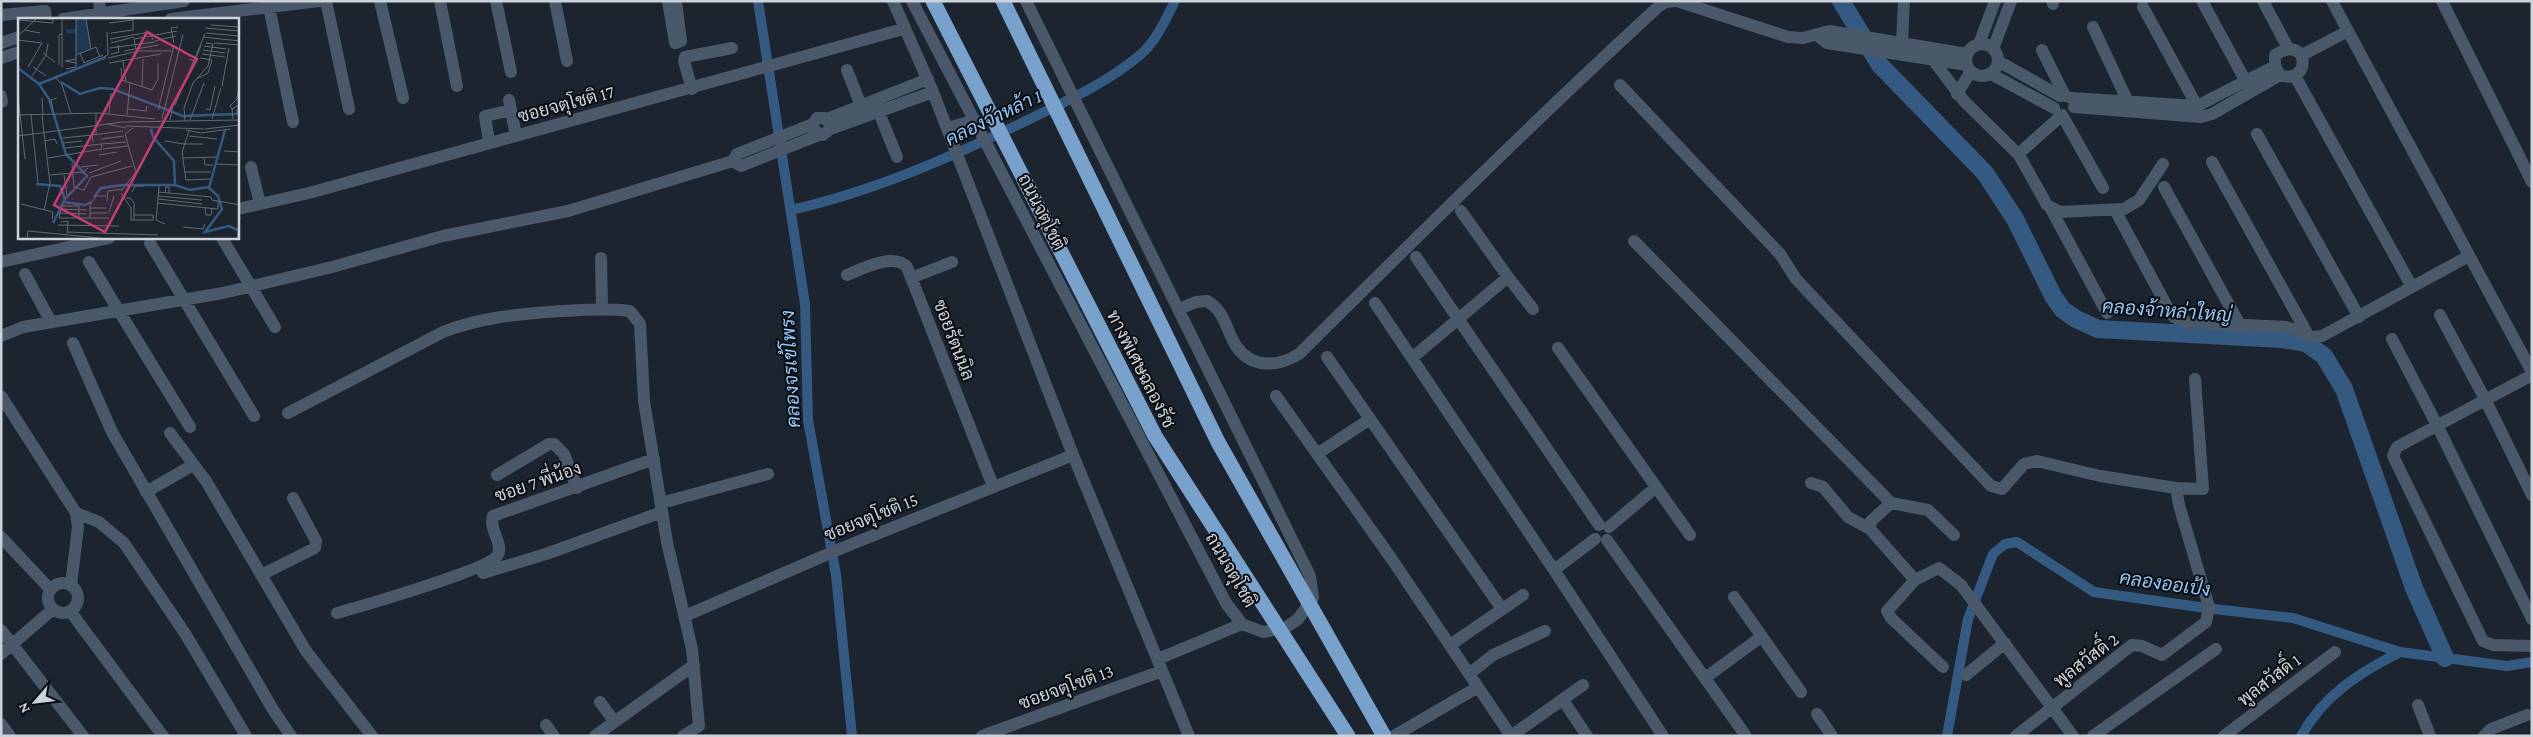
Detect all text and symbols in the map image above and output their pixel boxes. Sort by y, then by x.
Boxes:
inset map [18,18,239,239]
street label: ซอยจตุโชติ 17 [515,79,617,128]
water label: คลองจ้าหล้า 1 [941,84,1045,150]
street label: ถนนจตุโชติ [1012,169,1072,254]
water label: คลองจ้าหล่าใหญ่ [2102,294,2233,327]
street label: ซอยรัตนนิล [929,296,979,383]
street label: ทางพิเศษฉลองรัช [1103,306,1180,431]
water label: คลองจรเข้โพรง [775,309,804,429]
street label: ซอย 7 พี่น้อง [490,452,584,506]
street label: ซอยจตุโชติ 15 [820,486,922,547]
street label: ถนนจตุโชติ [1200,528,1263,612]
water label: คลองออเป้ง [2118,565,2212,600]
street label: พูลสวัสดิ์ 2 [2046,624,2124,693]
street label: พูลสวัสดิ์ 1 [2230,645,2306,713]
street label: ซอยจตุโชติ 13 [1015,658,1117,715]
north arrow [10,677,60,727]
text: N [14,700,33,716]

